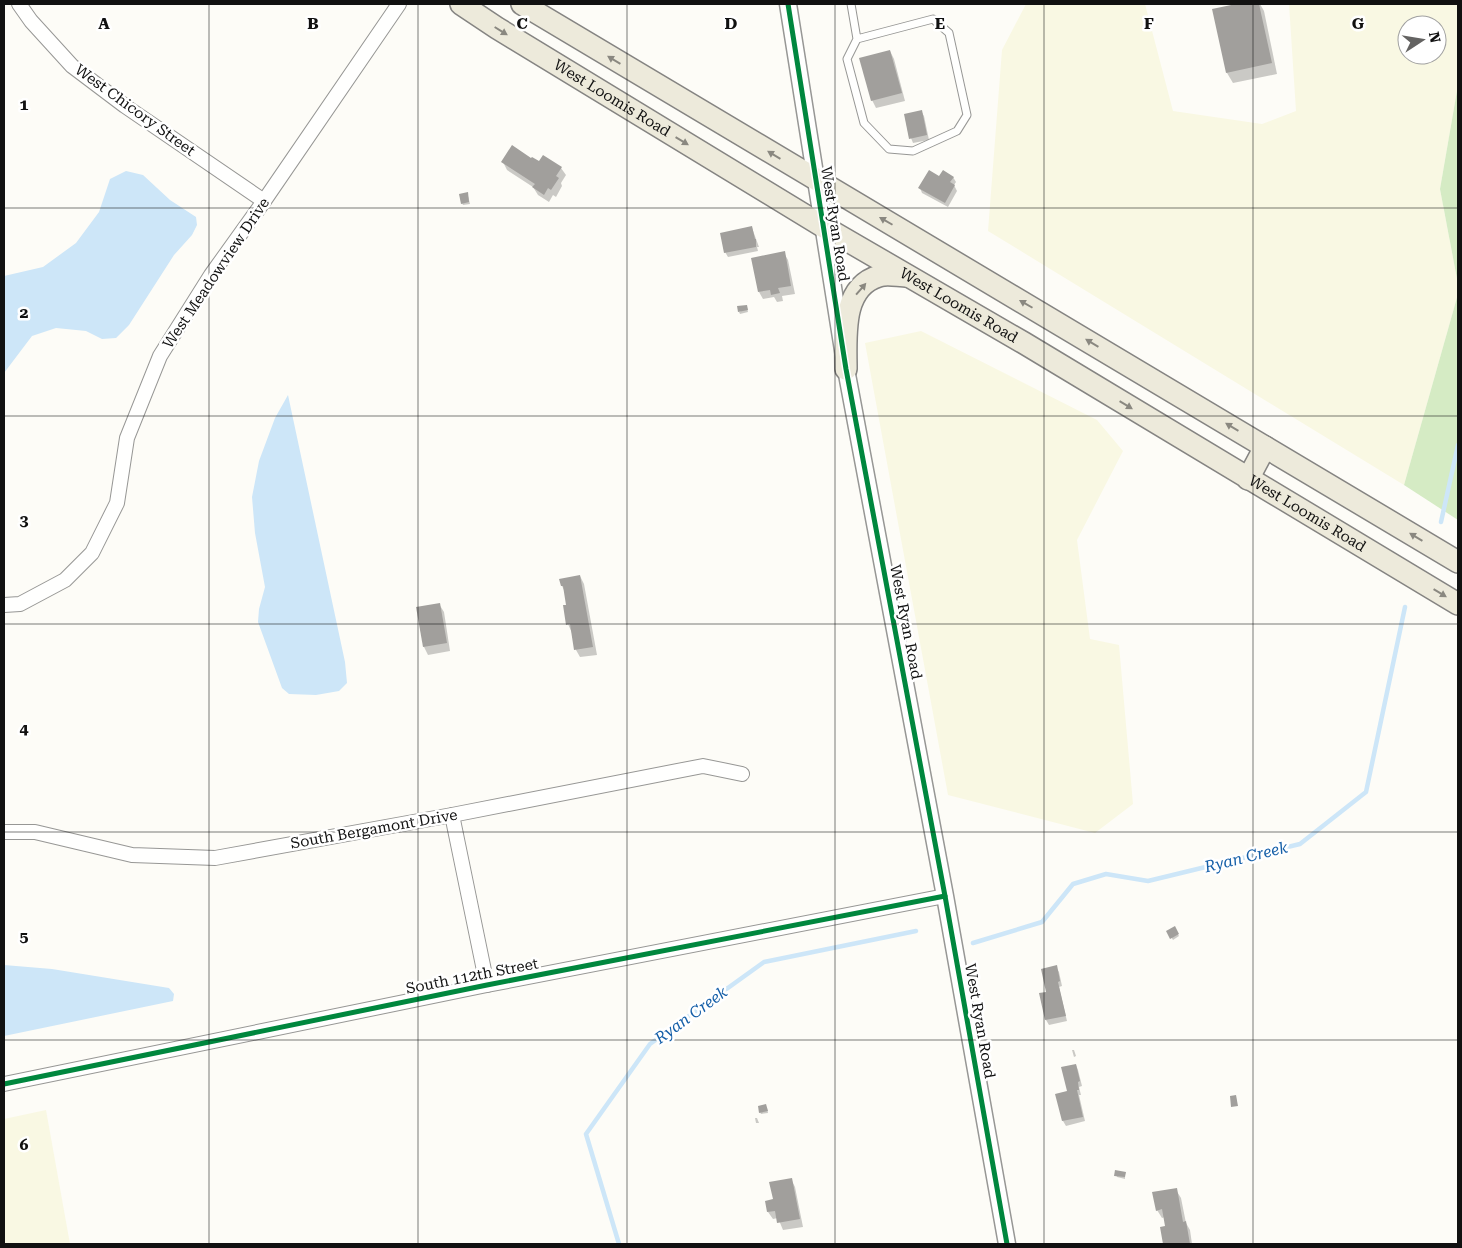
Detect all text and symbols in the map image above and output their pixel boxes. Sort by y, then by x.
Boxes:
text: A [98,14,110,33]
text: B [307,14,319,33]
text: C [516,14,528,33]
text: D [725,14,738,33]
text: E [935,14,945,33]
text: F [1144,14,1154,33]
text: G [1352,14,1365,33]
north arrow [1397,15,1447,65]
one-way arrow [495,27,508,36]
text: N [1426,30,1444,44]
one-way arrow [608,55,621,64]
street label: West Loomis Road [550,56,674,141]
street label: West Chicory Street [71,60,199,160]
text: 1 [20,95,29,114]
one-way arrow [676,137,689,146]
one-way arrow [767,150,780,159]
street label: West Ryan Road [817,165,853,283]
street label: West Meadowview Drive [159,194,273,352]
one-way arrow [879,217,893,226]
street label: West Loomis Road [897,264,1022,347]
one-way arrow [855,282,866,295]
one-way arrow [1019,300,1033,308]
text: 2 [20,303,29,322]
one-way arrow [1086,339,1099,348]
one-way arrow [1119,400,1132,409]
one-way arrow [1225,423,1238,432]
street label: West Loomis Road [1246,471,1370,556]
text: 3 [20,511,29,530]
one-way arrow [1410,533,1423,542]
street label: West Ryan Road [886,563,926,681]
one-way arrow [1433,589,1446,598]
text: 4 [20,719,29,738]
street label: South Bergamont Drive [289,805,459,853]
water label: Ryan Creek [1201,837,1290,877]
text: 5 [20,927,29,946]
street label: South 112th Street [404,954,540,998]
street label: West Ryan Road [961,962,999,1080]
water label: Ryan Creek [650,982,731,1048]
text: 6 [20,1135,29,1154]

